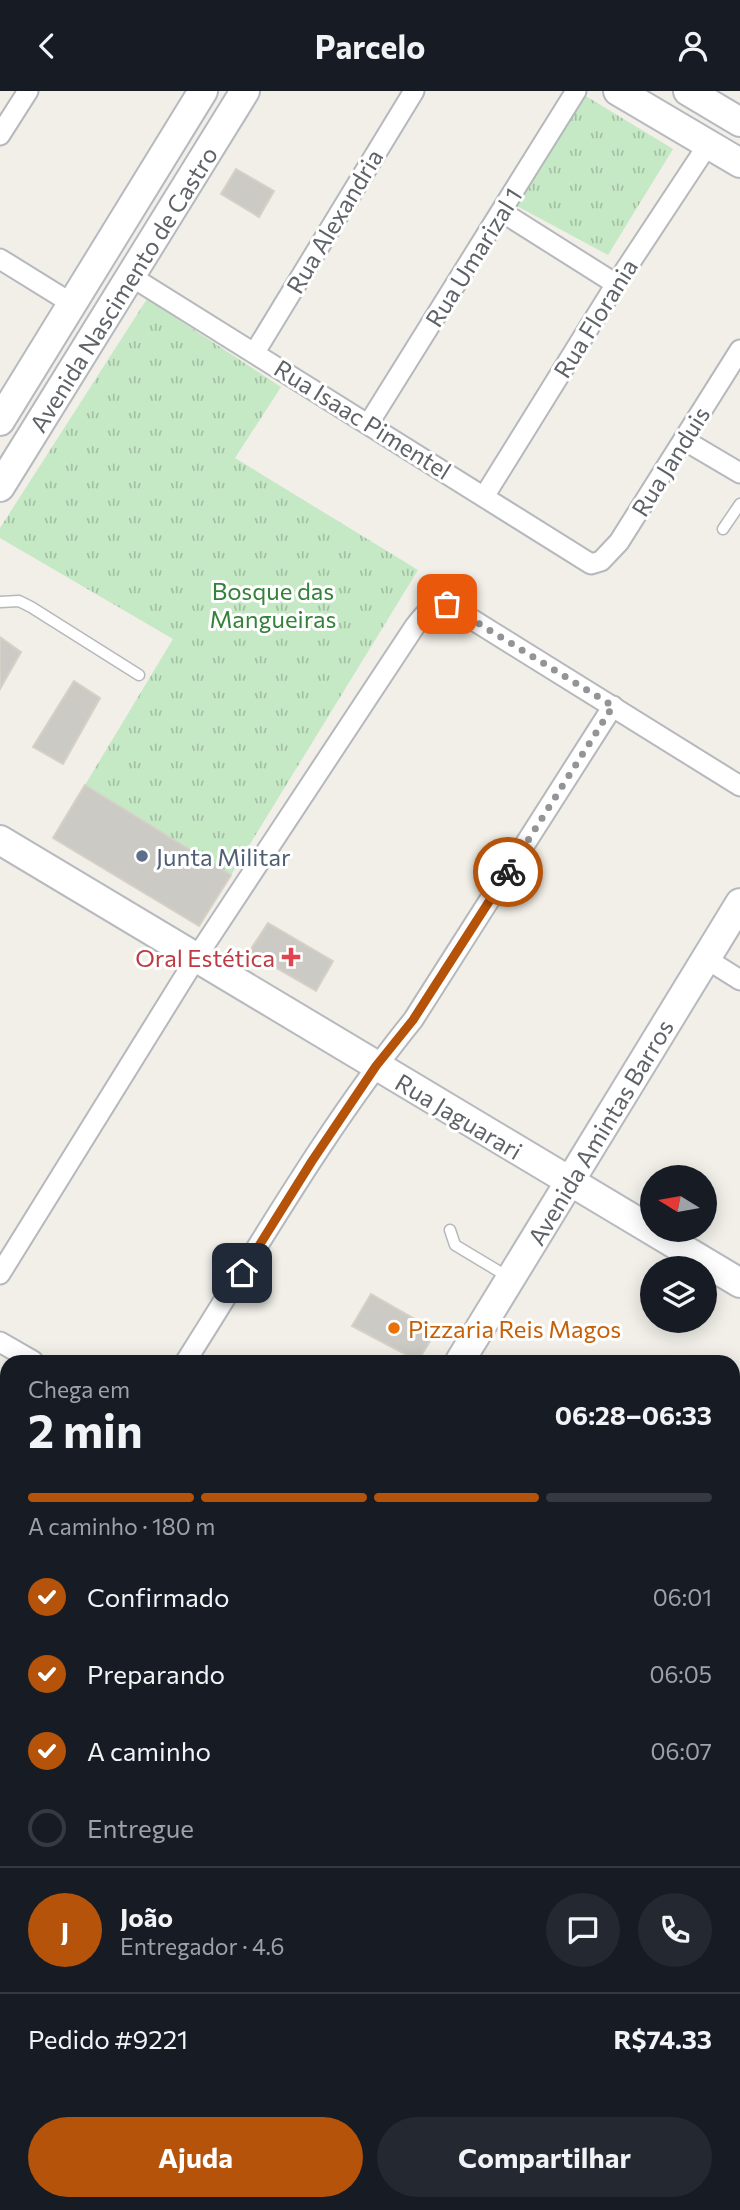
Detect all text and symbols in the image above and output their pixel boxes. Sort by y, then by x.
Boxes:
text: Parcelo [315,26,425,66]
icon: back [28,27,66,65]
icon: person [674,27,712,65]
street label: Avenida Nascimento de Castro [23,141,223,437]
street label: Rua Alexandria [280,144,388,298]
street label: Rua Umarizal 1 [419,182,527,332]
street label: Rua Florania [547,253,643,383]
street label: Rua Isaac Pimentel [269,353,457,485]
street label: Rua Janduis [625,401,715,521]
pin [417,574,477,634]
park label: Bosque das Mangueiras [209,576,337,633]
icon: bag [428,585,466,623]
courier [473,837,543,907]
place label: Junta Militar [156,842,291,871]
marker: Junta Militar [134,848,150,864]
icon: bike [489,853,527,891]
place label: Oral Estética [135,943,275,972]
marker: Oral Estética [281,947,301,967]
street label: Avenida Amintas Barros [521,1014,679,1250]
street label: Rua Jaguarari [390,1067,528,1165]
north arrow [640,1165,718,1243]
map controls [640,1165,717,1333]
pin [212,1243,272,1303]
icon: home [223,1254,261,1292]
button: layers [640,1256,717,1333]
place label: Pizzaria Reis Magos [408,1314,621,1343]
marker: Pizzaria Reis Magos [386,1320,402,1336]
text: Chega em [28,1375,130,1403]
text: 06:28–06:33 [555,1399,712,1430]
text: 2 min [28,1401,143,1457]
text: A caminho · 180 m [28,1512,215,1540]
icon: check [28,1578,66,1616]
text: Confirmado [87,1581,229,1612]
text: 06:01 [653,1583,712,1611]
icon: check [28,1655,66,1693]
text: Preparando [87,1658,225,1689]
text: 06:05 [649,1660,712,1688]
icon: check [28,1732,66,1770]
text: A caminho [87,1735,211,1766]
text: 06:07 [651,1737,712,1765]
text: Entregue [87,1812,194,1843]
button: chat [546,1893,620,1967]
button: phone [638,1893,712,1967]
text: João [120,1901,173,1932]
text: J [61,1915,69,1946]
text: Entregador · 4.6 [120,1932,285,1960]
text: Pedido #9221 [28,2023,188,2054]
text: R$74.33 [613,2023,712,2054]
button: Ajuda [28,2117,363,2197]
button: Compartilhar [377,2117,712,2197]

